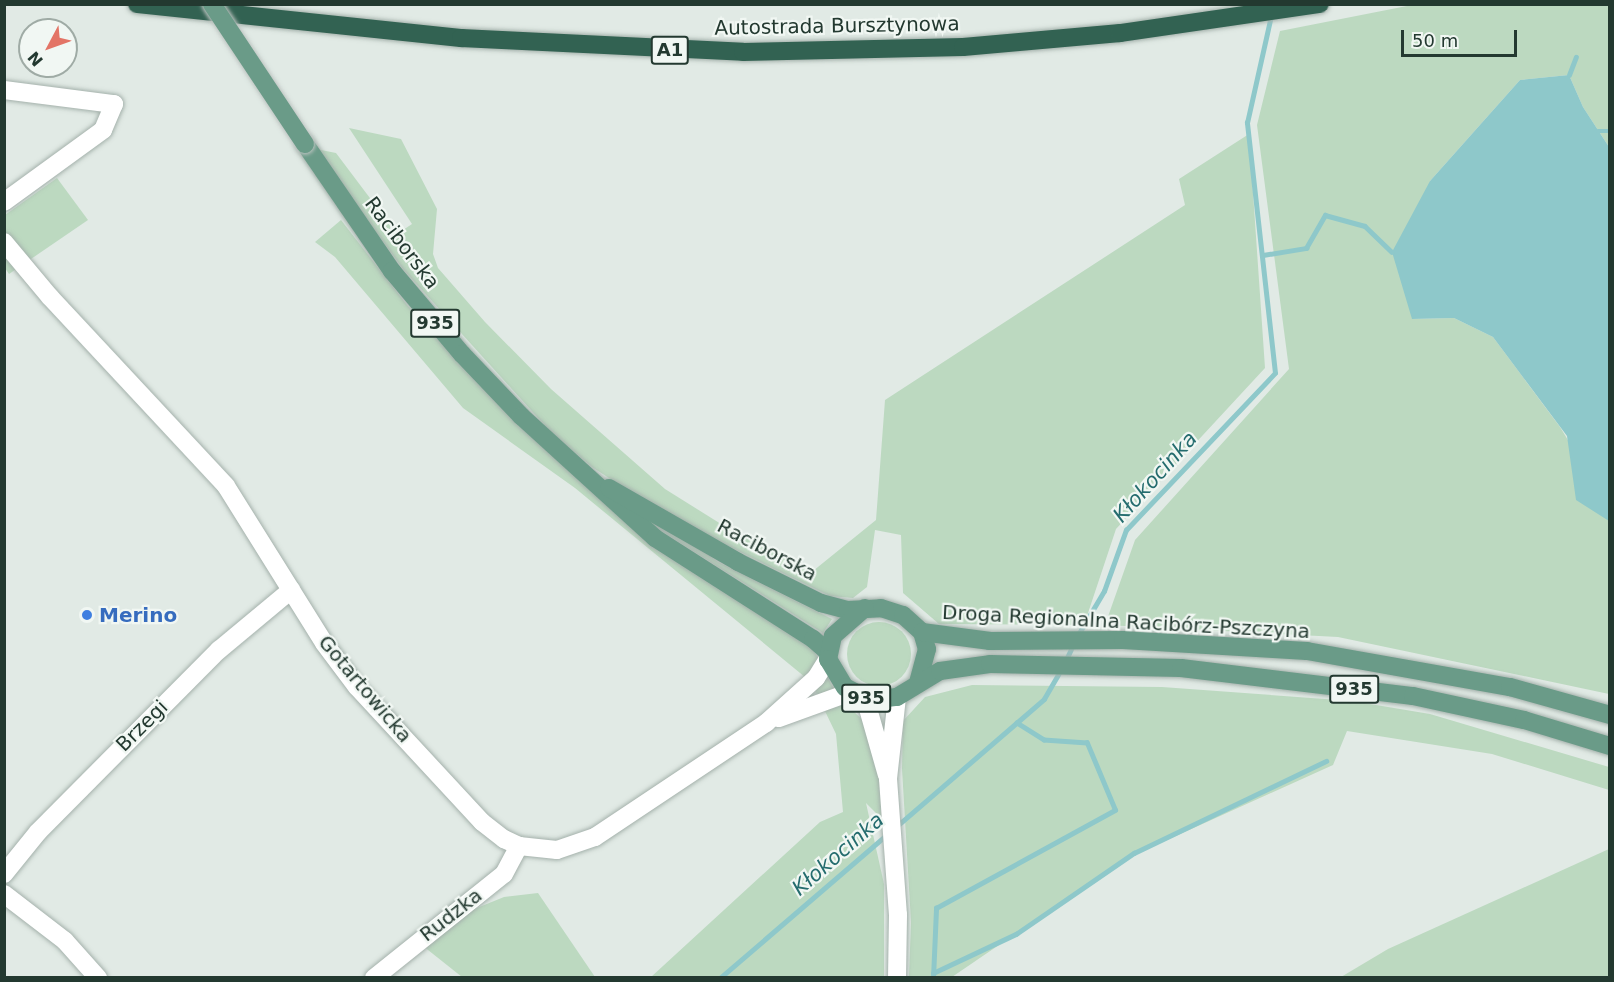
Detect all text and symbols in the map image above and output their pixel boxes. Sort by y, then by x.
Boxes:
street label: Autostrada Bursztynowa [714,12,960,40]
north arrow [18,18,78,78]
scale bar [1404,18,1520,56]
text: 50 m [1412,30,1458,51]
road number: A1 [650,35,690,65]
text: N [24,48,47,70]
street label: Raciborska [360,192,444,294]
road number: 935 [410,308,460,338]
water label: Kłokocinka [1108,426,1202,528]
street label: Raciborska [713,514,821,586]
street label: Droga Regionalna Racibórz-Pszczyna [941,600,1311,644]
place label: Merino [99,603,177,627]
marker: Merino [80,608,94,622]
street label: Gotartowicka [313,631,417,747]
road number: 935 [1328,674,1380,704]
road number: 935 [840,683,892,713]
street label: Brzegi [111,695,173,757]
water label: Kłokocinka [787,807,889,901]
street label: Rudzka [415,883,487,947]

